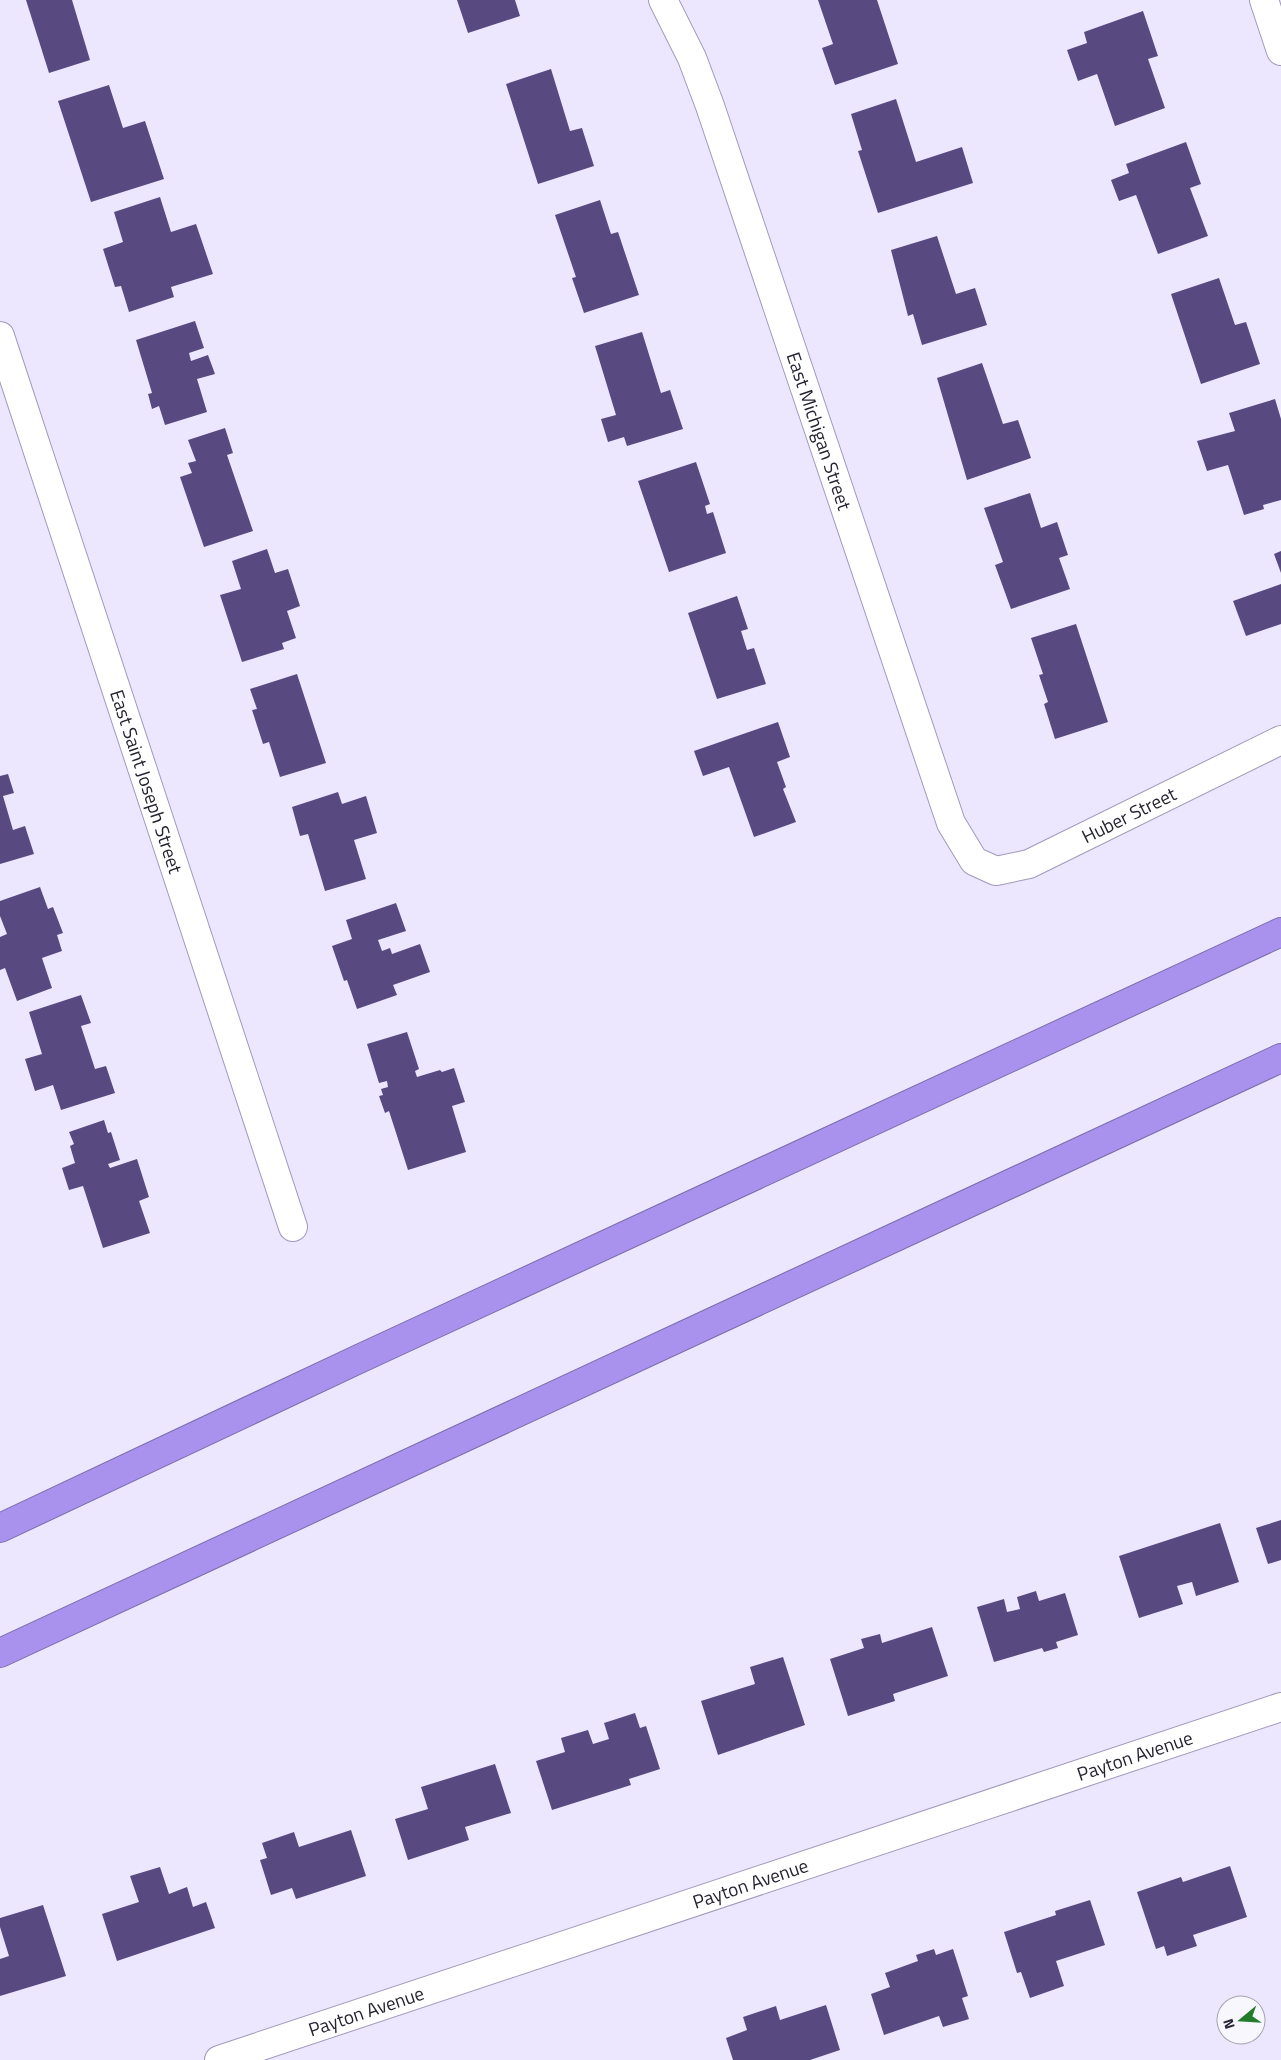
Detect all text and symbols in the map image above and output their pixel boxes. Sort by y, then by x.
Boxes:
street label: East Michigan Street [780,348,860,514]
street label: East Saint Joseph Street [103,686,191,877]
street label: Huber Street [1076,779,1181,850]
street label: Payton Avenue [1073,1722,1196,1788]
street label: Payton Avenue [689,1850,812,1916]
street label: Payton Avenue [304,1978,428,2043]
north arrow [1216,1995,1266,2045]
text: N [1217,2016,1240,2032]

